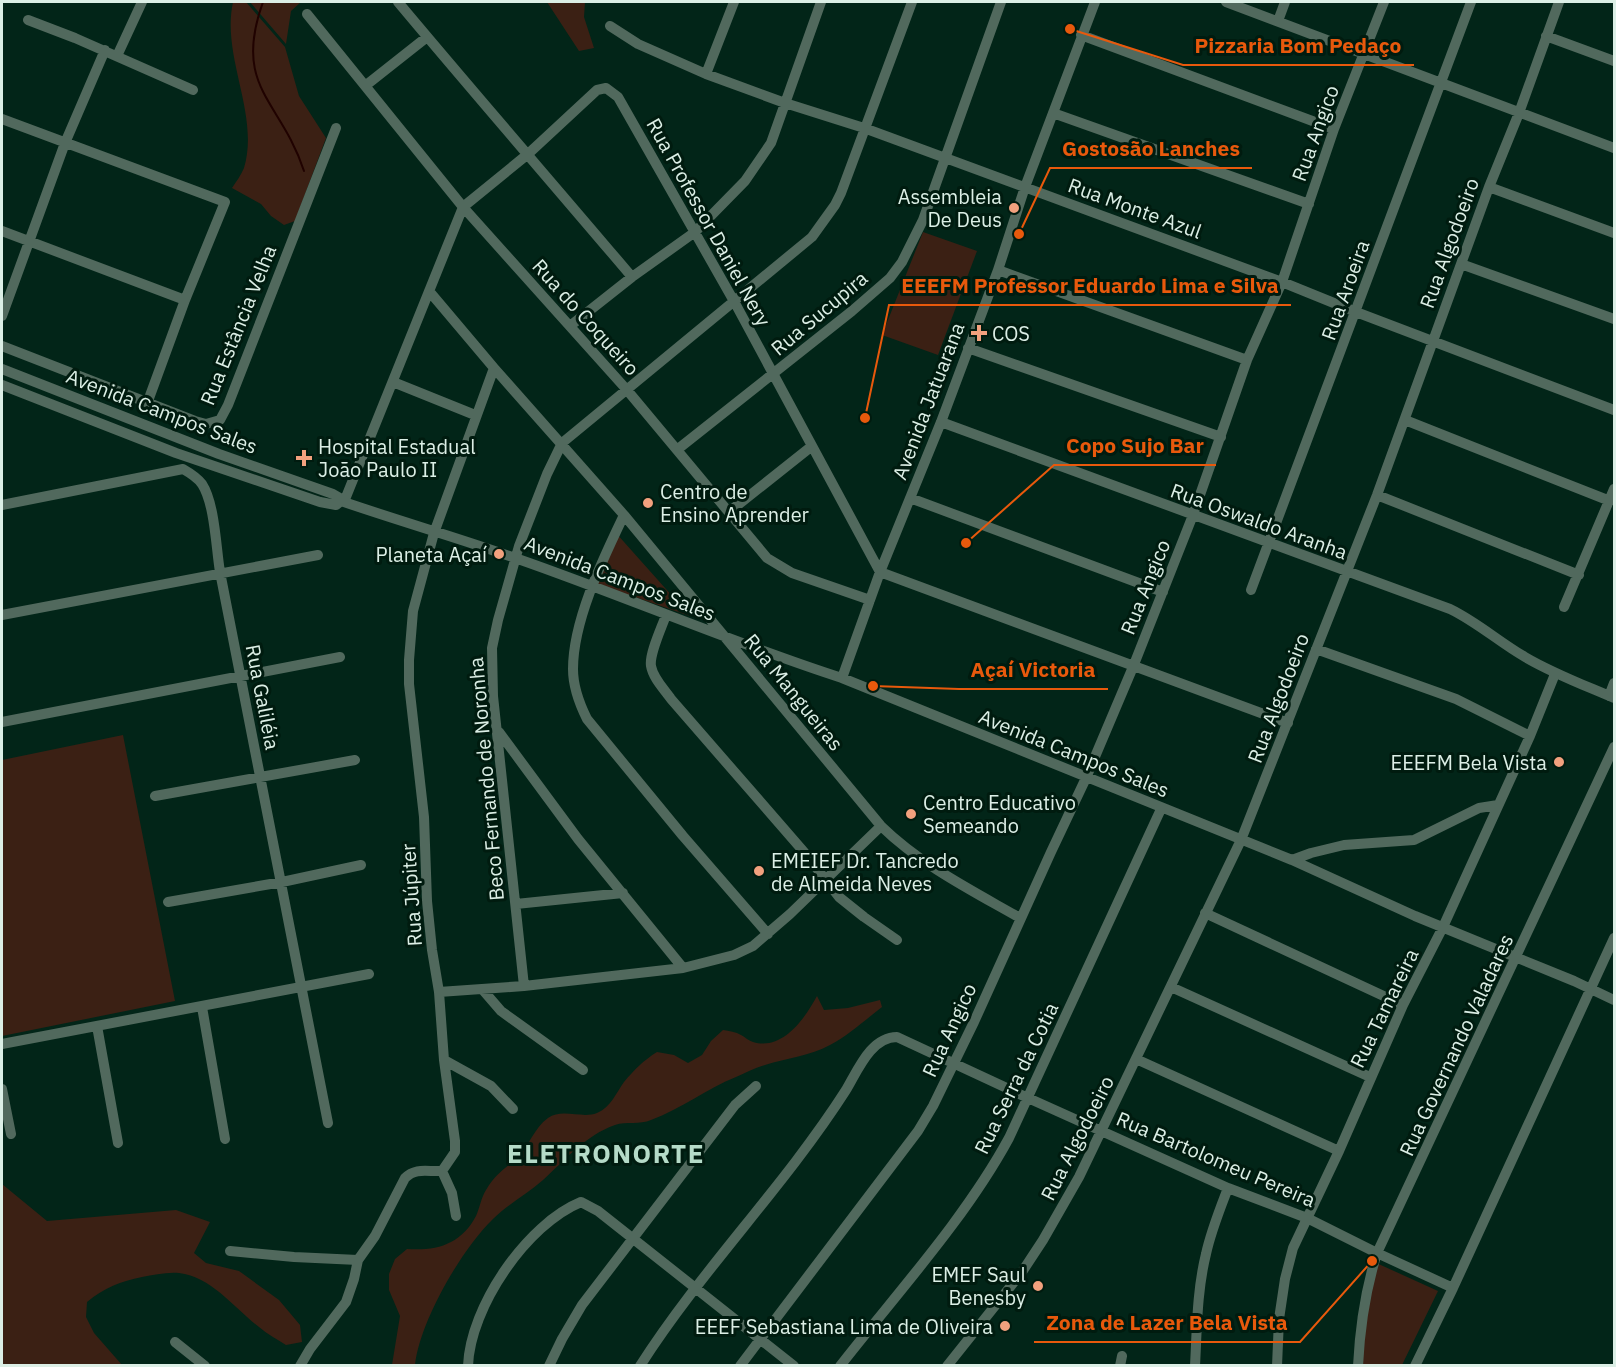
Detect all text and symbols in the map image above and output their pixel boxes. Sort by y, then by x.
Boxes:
callout: Pizzaria Bom Pedaço [1183,26,1414,65]
text: Pizzaria Bom Pedaço [1195,31,1402,59]
street label: Rua Angico [1285,81,1345,185]
street label: Rua Professor Daniel Nery [640,113,778,331]
callout: Gostosão Lanches [1050,129,1252,168]
text: Gostosão Lanches [1062,134,1240,162]
street label: Rua Monte Azul [1065,171,1205,245]
street label: Rua Algodoeiro [1413,174,1485,312]
place label: Assembleia De Deus [898,183,1002,233]
marker: Assembleia De Deus [1007,201,1021,215]
street label: Rua Aroeira [1314,236,1376,344]
street label: Rua Estância Velha [194,241,283,409]
street label: Rua do Coqueiro [526,253,646,381]
street label: Rua Sucupira [765,264,873,361]
callout: EEEFM Professor Eduardo Lima e Silva [889,266,1291,305]
text: EEEFM Professor Eduardo Lima e Silva [901,271,1279,299]
street label: Avenida Jatuarana [886,318,971,484]
place label: COS [992,320,1030,347]
marker: COS [970,324,988,342]
street label: Avenida Campos Sales [63,362,261,460]
callout: Copo Sujo Bar [1054,426,1216,465]
text: Copo Sujo Bar [1066,431,1204,459]
place label: Hospital Estadual João Paulo II [318,433,476,483]
marker: Hospital Estadual João Paulo II [295,449,313,467]
street label: Rua Oswaldo Aranha [1167,476,1351,566]
place label: Centro de Ensino Aprender [660,478,809,528]
marker: Centro de Ensino Aprender [641,496,655,510]
street label: Avenida Campos Sales [521,529,719,627]
street label: Rua Angico [1114,535,1176,639]
place label: Planeta Açaí [375,541,487,568]
marker: Planeta Açaí [492,547,506,561]
street label: Rua Mangueiras [738,628,850,756]
street label: Rua Algodoeiro [1241,629,1315,767]
street label: Rua Galiléia [240,642,286,752]
callout: Açaí Victoria [959,650,1108,689]
text: Açaí Victoria [971,655,1095,683]
street label: Beco Fernando de Noronha [462,656,510,902]
street label: Avenida Campos Sales [975,703,1173,803]
place label: EEEFM Bela Vista [1391,749,1547,776]
marker: EEEFM Bela Vista [1552,755,1566,769]
place label: Centro Educativo Semeando [923,789,1076,839]
marker: Centro Educativo Semeando [904,807,918,821]
street label: Rua Júpiter [394,843,428,947]
place label: EMEIEF Dr. Tancredo de Almeida Neves [771,847,959,897]
marker: EMEIEF Dr. Tancredo de Almeida Neves [752,864,766,878]
street label: Rua Governando Valadares [1393,930,1519,1160]
street label: Rua Tamareira [1343,944,1425,1072]
street label: Rua Angico [916,979,982,1081]
street label: Rua Serra da Cotia [968,997,1065,1158]
street label: Rua Algodoeiro [1034,1071,1120,1205]
street label: Rua Bartolomeu Pereira [1112,1105,1320,1213]
district label: ELETRONORTE [507,1136,705,1170]
place label: EMEF Saul Benesby [931,1261,1026,1311]
marker: EMEF Saul Benesby [1031,1279,1045,1293]
callout: Zona de Lazer Bela Vista [1034,1303,1300,1342]
text: Zona de Lazer Bela Vista [1046,1308,1288,1336]
place label: EEEF Sebastiana Lima de Oliveira [695,1313,993,1340]
marker: EEEF Sebastiana Lima de Oliveira [998,1319,1012,1333]

